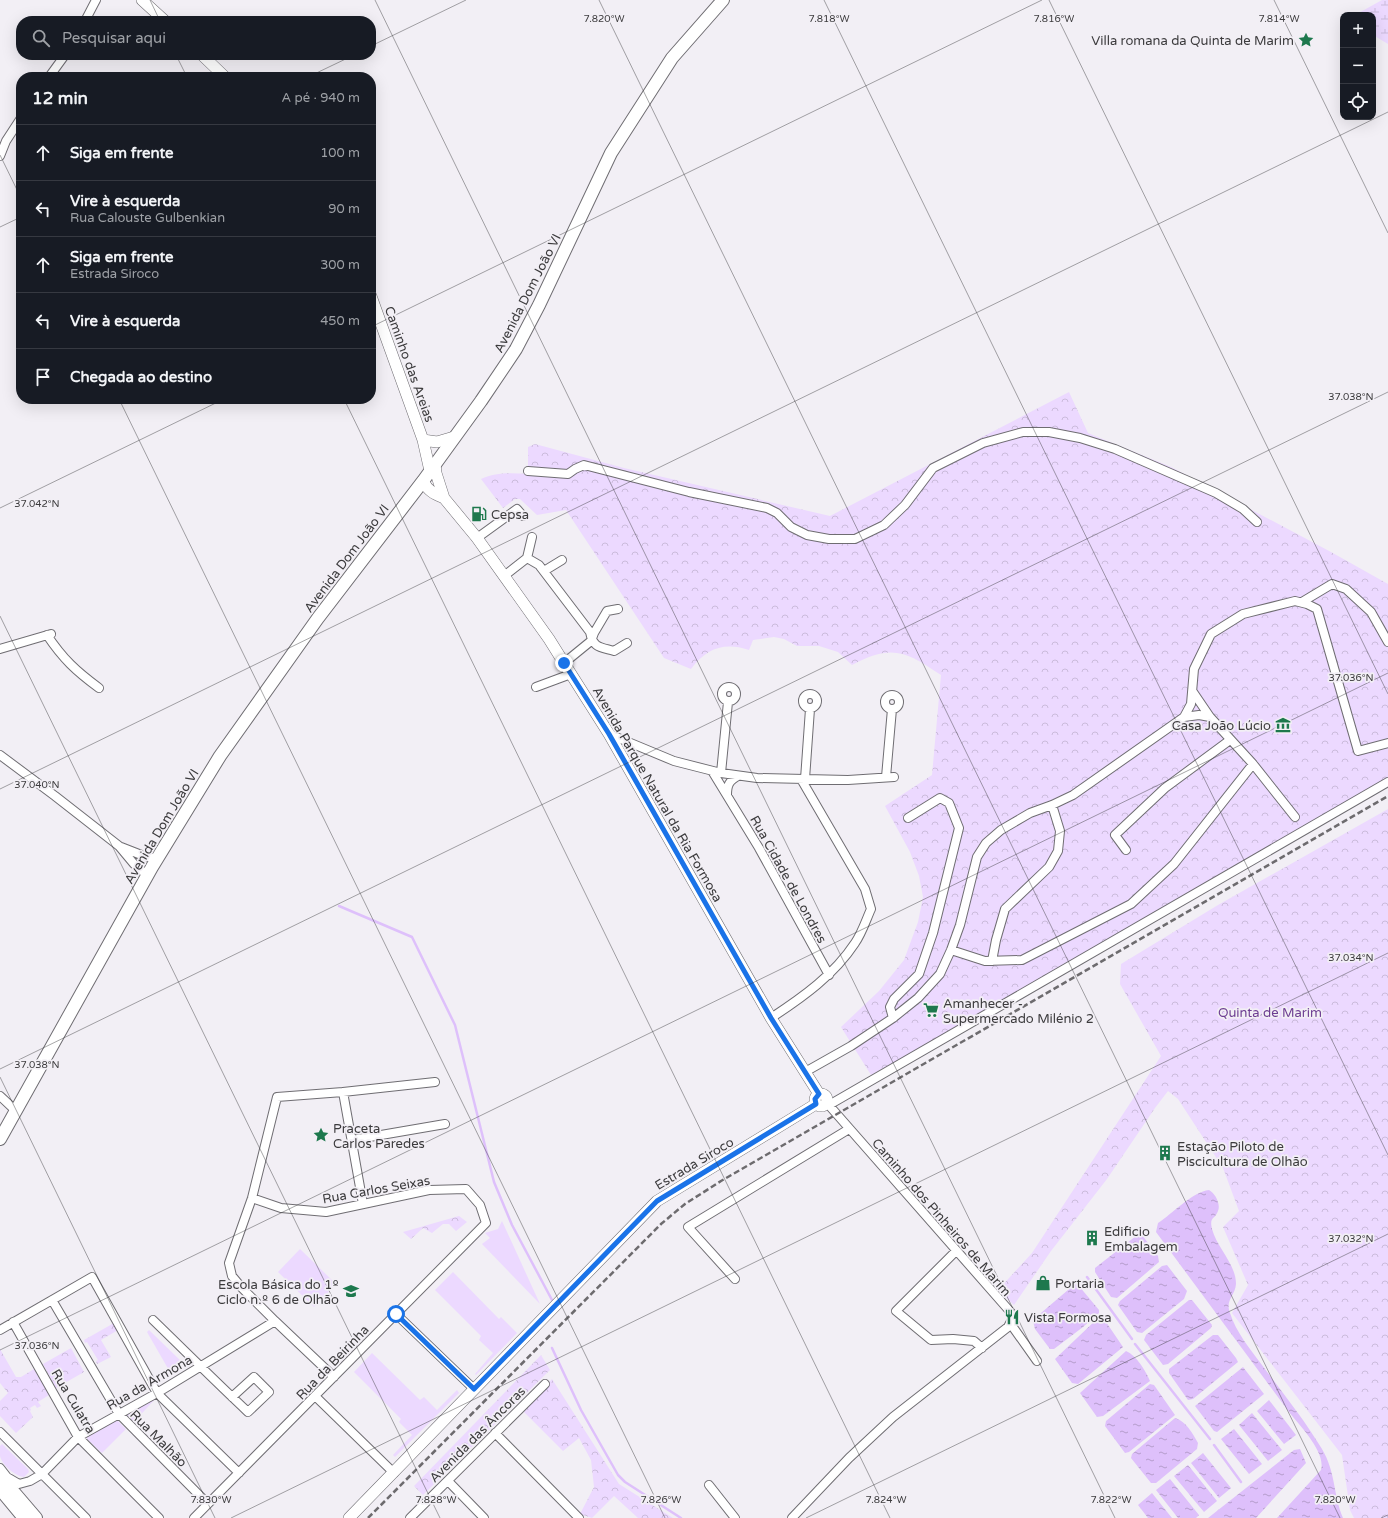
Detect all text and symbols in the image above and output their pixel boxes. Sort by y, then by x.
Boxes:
map controls [1340,12,1376,120]
button: + [1340,12,1376,48]
text: 7.820°W [583,13,625,25]
text: 7.818°W [808,13,850,25]
text: 7.816°W [1034,13,1074,25]
text: 7.814°W [1258,13,1300,25]
search box [16,16,376,60]
icon: search [30,27,52,49]
text: Pesquisar aqui [62,29,166,47]
place icon: Villa romana da Quinta de Marim [1297,31,1315,49]
place label: Villa romana da Quinta de Marim [1091,33,1294,49]
button: − [1340,48,1376,84]
button: locate [1340,84,1376,120]
text: 12 min [32,88,88,109]
text: A pé · 940 m [281,90,360,106]
icon: ahead [32,142,54,164]
text: Siga em frente [70,144,174,162]
text: 100 m [320,145,360,161]
text: Vire à esquerda [70,192,180,210]
icon: left [32,198,54,220]
text: 90 m [328,201,360,217]
text: Rua Calouste Gulbenkian [70,210,225,226]
street label: Avenida Dom João VI [491,231,565,356]
text: Siga em frente [70,248,174,266]
icon: ahead [32,254,54,276]
text: 300 m [320,257,360,273]
text: Estrada Siroco [70,266,159,282]
street label: Caminho das Areias [381,304,437,425]
icon: left [32,310,54,332]
text: Vire à esquerda [70,312,180,330]
text: 450 m [320,313,360,329]
icon: arrive [32,366,54,388]
text: Chegada ao destino [70,368,212,386]
text: 37.038°N [1328,391,1374,403]
text: 37.042°N [14,498,60,510]
street label: Avenida Dom João VI [301,501,393,616]
fuel station icon: Cepsa [470,505,488,523]
place label: Cepsa [491,507,529,523]
route end [555,654,573,672]
text: 37.036°N [1328,672,1374,684]
street label: Avenida Parque Natural da Ria Formosa [589,684,726,905]
museum icon: Casa João Lúcio [1274,716,1292,734]
place label: Casa João Lúcio [1172,718,1271,734]
street label: Avenida Dom João VI [121,766,203,887]
text: 37.040°N [14,779,60,791]
street label: Rua Cidade de Londres [746,813,830,946]
text: 37.034°N [1328,952,1374,964]
place label: Amanhecer - Supermercado Milénio 2 [943,996,1094,1027]
supermarket icon: Amanhecer - Supermercado Milénio 2 [922,1001,940,1019]
park label: Quinta de Marim [1218,1005,1322,1021]
text: 37.038°N [14,1059,60,1071]
place label: Praceta Carlos Paredes [333,1121,425,1152]
place icon: Praceta Carlos Paredes [312,1126,330,1144]
street label: Estrada Siroco [652,1134,737,1194]
street label: Caminho dos Pinheiros de Marim [868,1135,1014,1300]
place label: Estação Piloto de Piscicultura de Olhão [1177,1139,1308,1170]
building icon: Estação Piloto de Piscicultura de Olhão [1156,1144,1174,1162]
street label: Rua Carlos Seixas [321,1173,431,1207]
place label: Edificio Embalagem [1104,1224,1178,1255]
building icon: Edificio Embalagem [1083,1229,1101,1247]
text: 37.032°N [1328,1233,1374,1245]
shop icon: Portaria [1034,1274,1052,1292]
place label: Portaria [1055,1276,1104,1292]
place label: Escola Básica do 1º Ciclo n.º 6 de Olhão [217,1277,339,1308]
school or university icon: Escola Básica do 1º Ciclo n.º 6 de Olhão [342,1282,360,1300]
route start [387,1305,405,1323]
restaurant icon: Vista Formosa [1003,1308,1021,1326]
place label: Vista Formosa [1024,1310,1112,1326]
street label: Rua da Beirinha [293,1322,372,1403]
text: 37.036°N [14,1340,60,1352]
street label: Rua da Armona [104,1352,195,1414]
street label: Rua Culatra [48,1366,99,1437]
street label: Avenida das Âncoras [426,1383,529,1486]
street label: Rua Malhão [126,1407,190,1471]
text: 7.830°W [190,1494,232,1506]
text: 7.828°W [415,1494,457,1506]
text: 7.826°W [641,1494,681,1506]
text: 7.824°W [865,1494,907,1506]
text: 7.822°W [1090,1494,1132,1506]
text: 7.820°W [1314,1494,1356,1506]

